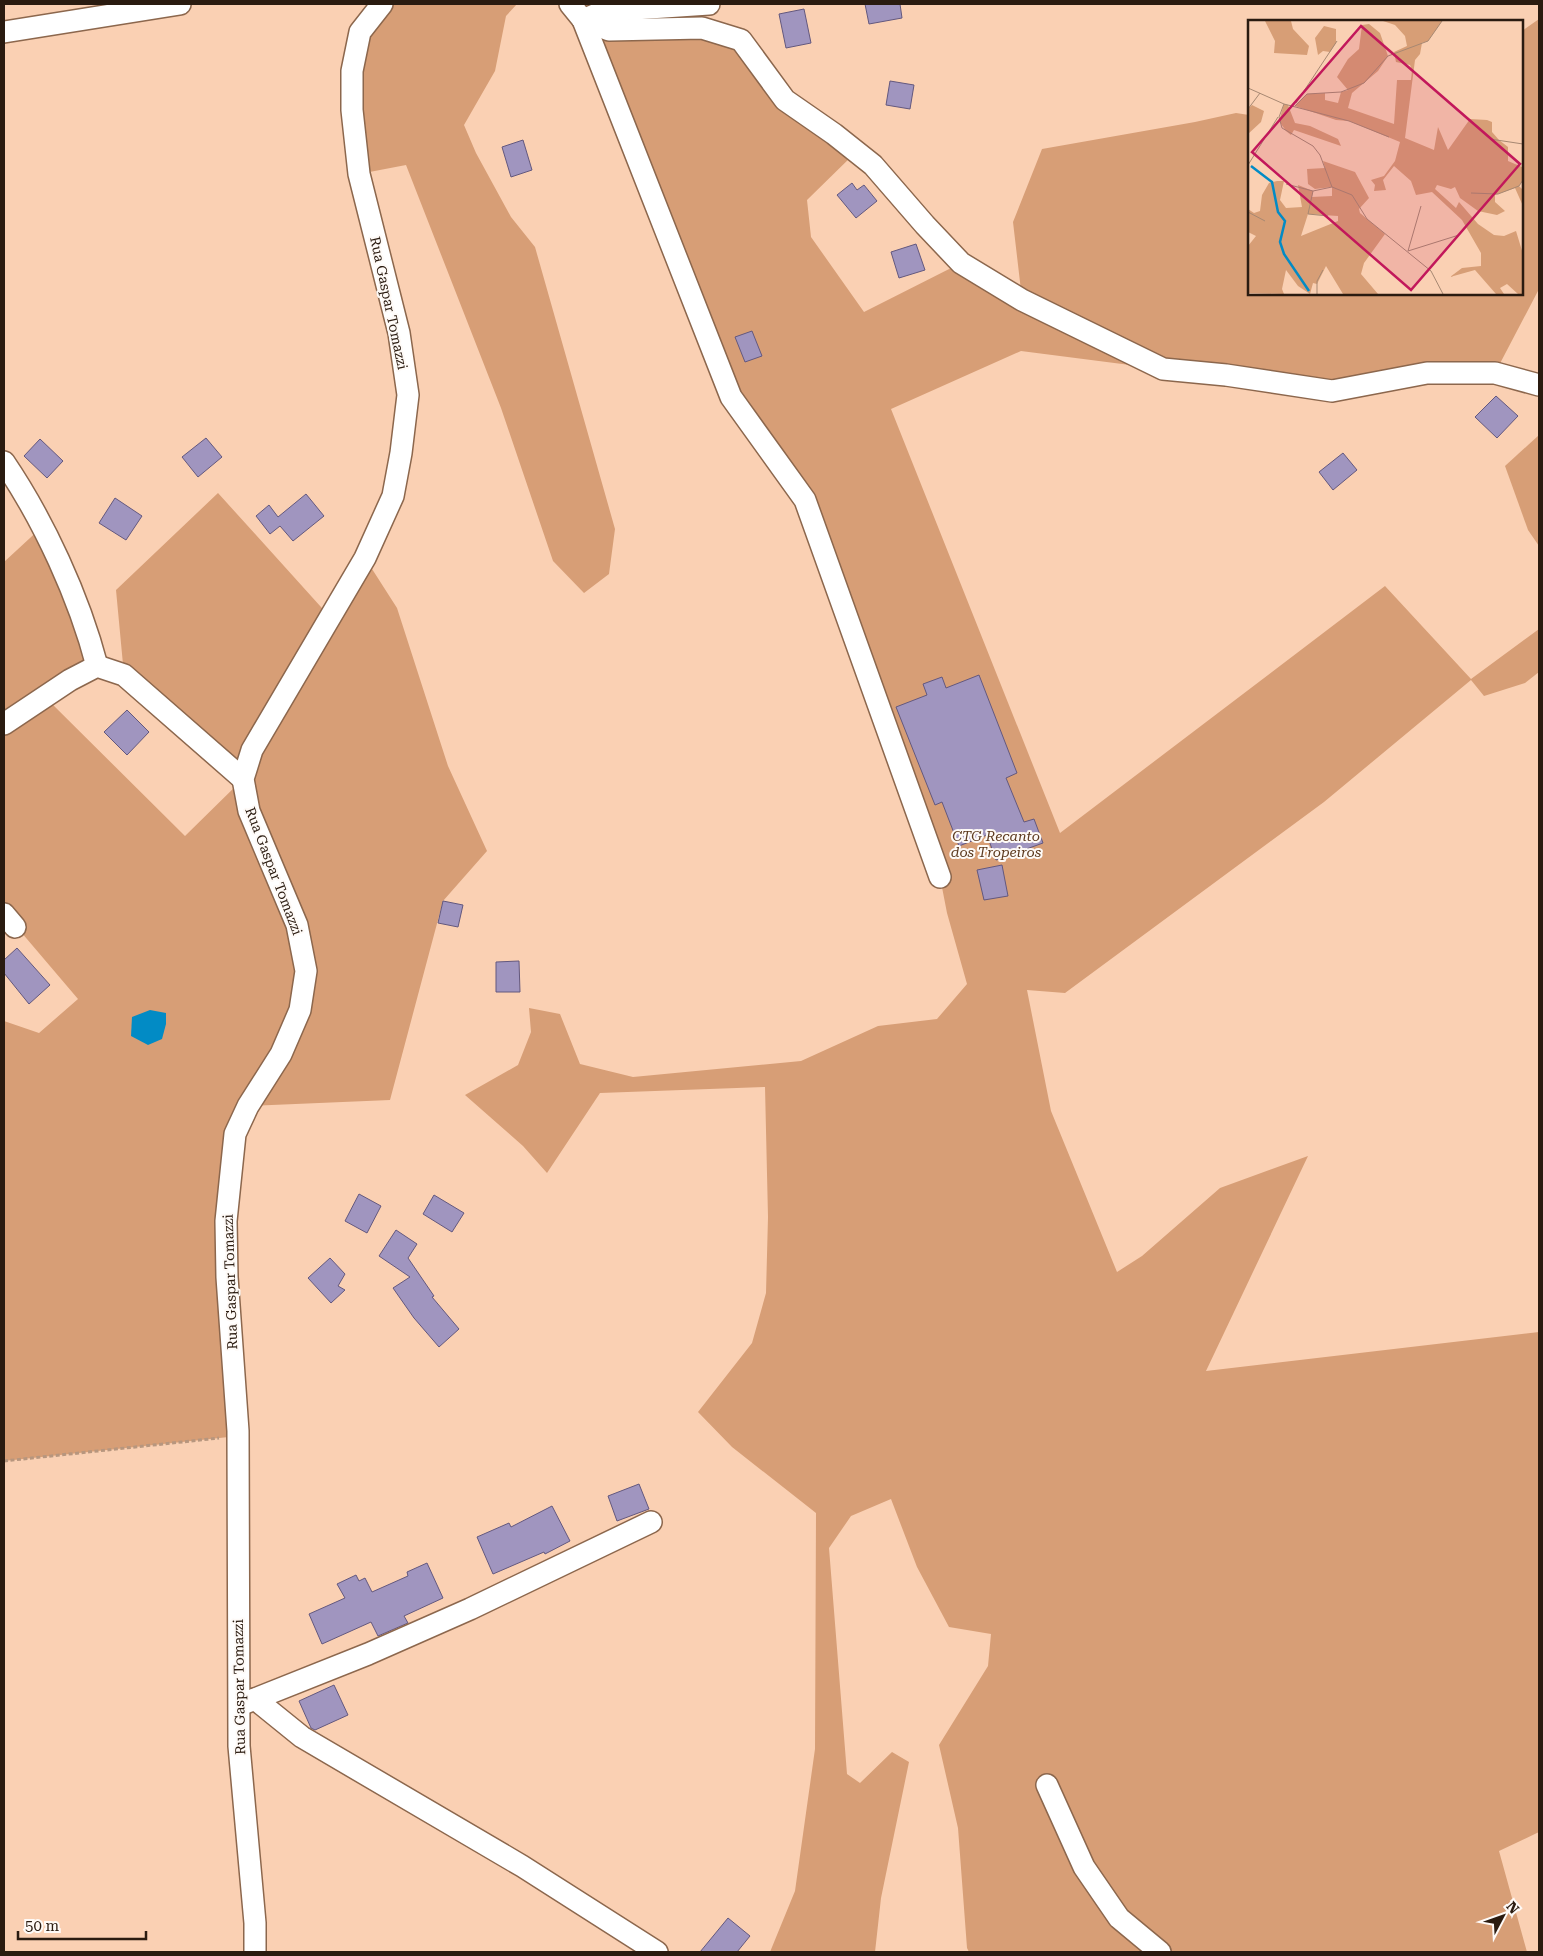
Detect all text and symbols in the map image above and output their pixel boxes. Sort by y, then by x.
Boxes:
inset map [1248,20,1523,295]
street label: Rua Gaspar Tomazzi [367,235,411,371]
street label: Rua Gaspar Tomazzi [242,805,306,938]
park label: CTG Recanto dos Tropeiros [951,828,1042,860]
street label: Rua Gaspar Tomazzi [220,1213,240,1350]
street label: Rua Gaspar Tomazzi [230,1619,248,1755]
north arrow [1478,1891,1528,1941]
text: N [1503,1898,1523,1917]
scale bar [18,1908,145,1940]
text: 50 m [25,1917,60,1935]

